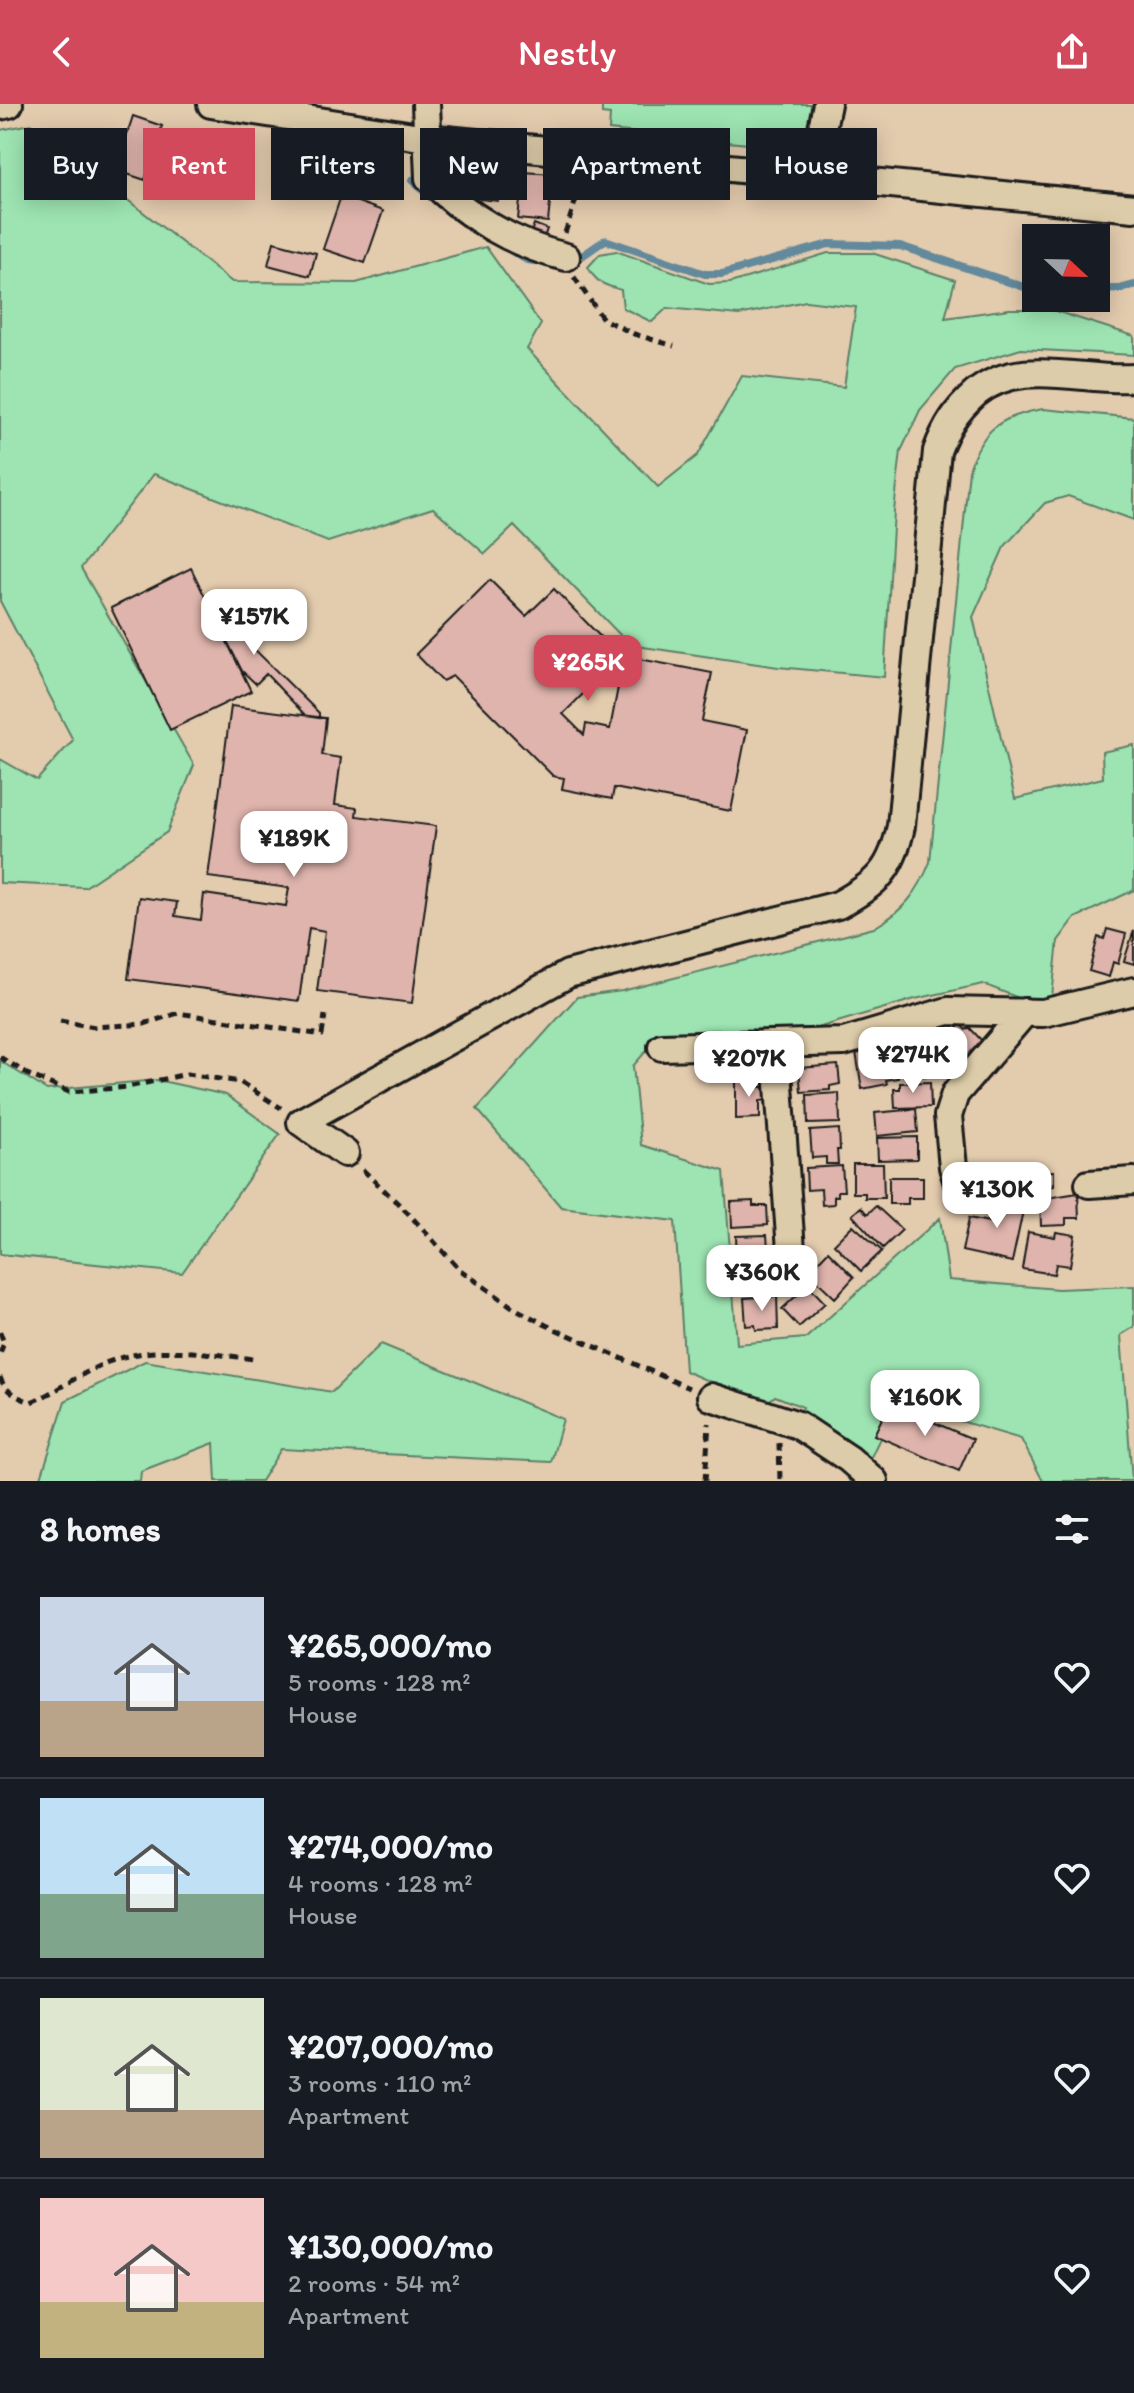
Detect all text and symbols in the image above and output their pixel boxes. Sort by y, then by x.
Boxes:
icon: back [40,30,84,74]
icon: share [1050,30,1094,74]
text: Nestly [518,31,616,74]
chip: Buy [24,128,127,200]
chip: Rent [143,128,255,200]
chip: Filters [271,128,404,200]
chip: New [420,128,527,200]
chip: Apartment [543,128,730,200]
chip: House [746,128,877,200]
north arrow [1022,224,1110,312]
map controls [1022,224,1110,312]
pin: ¥157K [198,589,310,657]
text: ¥157K [219,599,289,631]
pin: ¥265K [532,635,644,703]
text: ¥265K [552,645,624,677]
pin: ¥189K [238,811,350,879]
text: ¥189K [258,821,330,853]
pin: ¥274K [857,1027,969,1095]
pin: ¥207K [693,1031,805,1099]
text: ¥274K [876,1037,950,1069]
text: ¥207K [712,1041,786,1073]
pin: ¥130K [941,1162,1053,1230]
text: ¥130K [960,1172,1034,1204]
pin: ¥360K [706,1245,818,1313]
text: ¥360K [724,1255,800,1287]
pin: ¥160K [869,1370,981,1438]
text: ¥160K [888,1380,962,1412]
icon: filters [1050,1507,1094,1551]
text: 8 homes [40,1509,161,1550]
text: ¥265,000/mo [288,1625,492,1666]
icon: home [104,1629,200,1725]
icon: heart [1050,1655,1094,1699]
text: 5 rooms · 128 m² [288,1666,471,1698]
text: House [288,1698,358,1730]
text: ¥274,000/mo [288,1826,493,1867]
icon: home [104,1830,200,1926]
icon: heart [1050,1856,1094,1900]
text: 4 rooms · 128 m² [288,1867,473,1899]
text: House [288,1899,358,1931]
text: ¥207,000/mo [288,2026,494,2067]
icon: home [104,2030,200,2126]
icon: heart [1050,2056,1094,2100]
text: 3 rooms · 110 m² [288,2067,471,2099]
text: Apartment [288,2099,409,2131]
text: ¥130,000/mo [288,2226,493,2267]
icon: home [104,2230,200,2326]
icon: heart [1050,2256,1094,2300]
text: 2 rooms · 54 m² [288,2267,460,2299]
text: Apartment [288,2299,409,2331]

